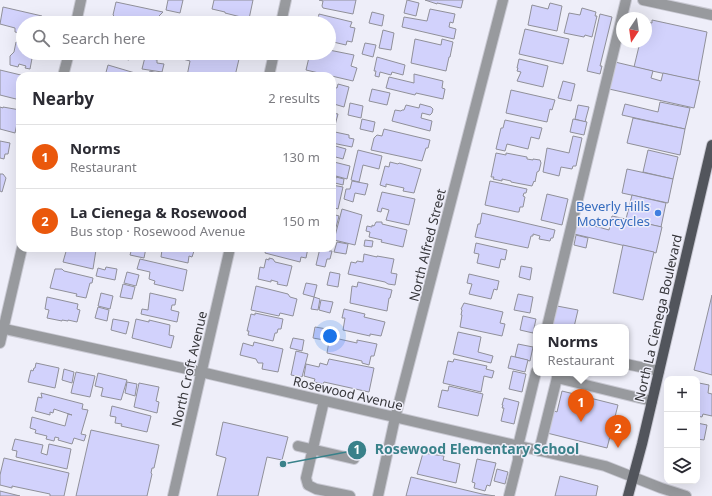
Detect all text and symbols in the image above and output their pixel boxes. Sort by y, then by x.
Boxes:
north arrow [616,12,652,48]
search box [16,16,336,60]
icon: search [30,27,52,49]
text: Search here [62,28,145,48]
text: Nearby [32,87,94,110]
text: 2 results [268,89,320,107]
text: Norms [70,138,120,158]
text: 1 [41,148,49,166]
text: 130 m [282,148,320,166]
text: Restaurant [70,158,137,176]
street label: North Alfred Street [404,187,450,303]
place label: Beverly Hills Motorcycles [576,197,650,230]
text: La Cienega & Rosewood [70,202,247,222]
marker: Beverly Hills Motorcycles [653,208,663,218]
text: 2 [41,212,49,230]
text: 150 m [282,212,320,230]
text: Bus stop · Rosewood Avenue [70,222,245,240]
street label: North La Cienega Boulevard [630,232,686,404]
street label: North Croft Avenue [167,309,211,429]
popup [533,324,629,376]
your location [320,326,340,346]
text: Norms [548,331,598,351]
text: Restaurant [548,351,614,369]
street label: Rosewood Avenue [291,372,405,414]
map controls [664,376,700,484]
button: + [664,376,700,412]
pin: 1 [568,389,594,422]
button: − [664,412,700,448]
pin: 2 [605,415,631,448]
callout: Rosewood Elementary School [347,437,588,463]
text: Rosewood Elementary School [375,439,579,458]
text: 1 [354,441,360,458]
button: layers [664,448,700,484]

